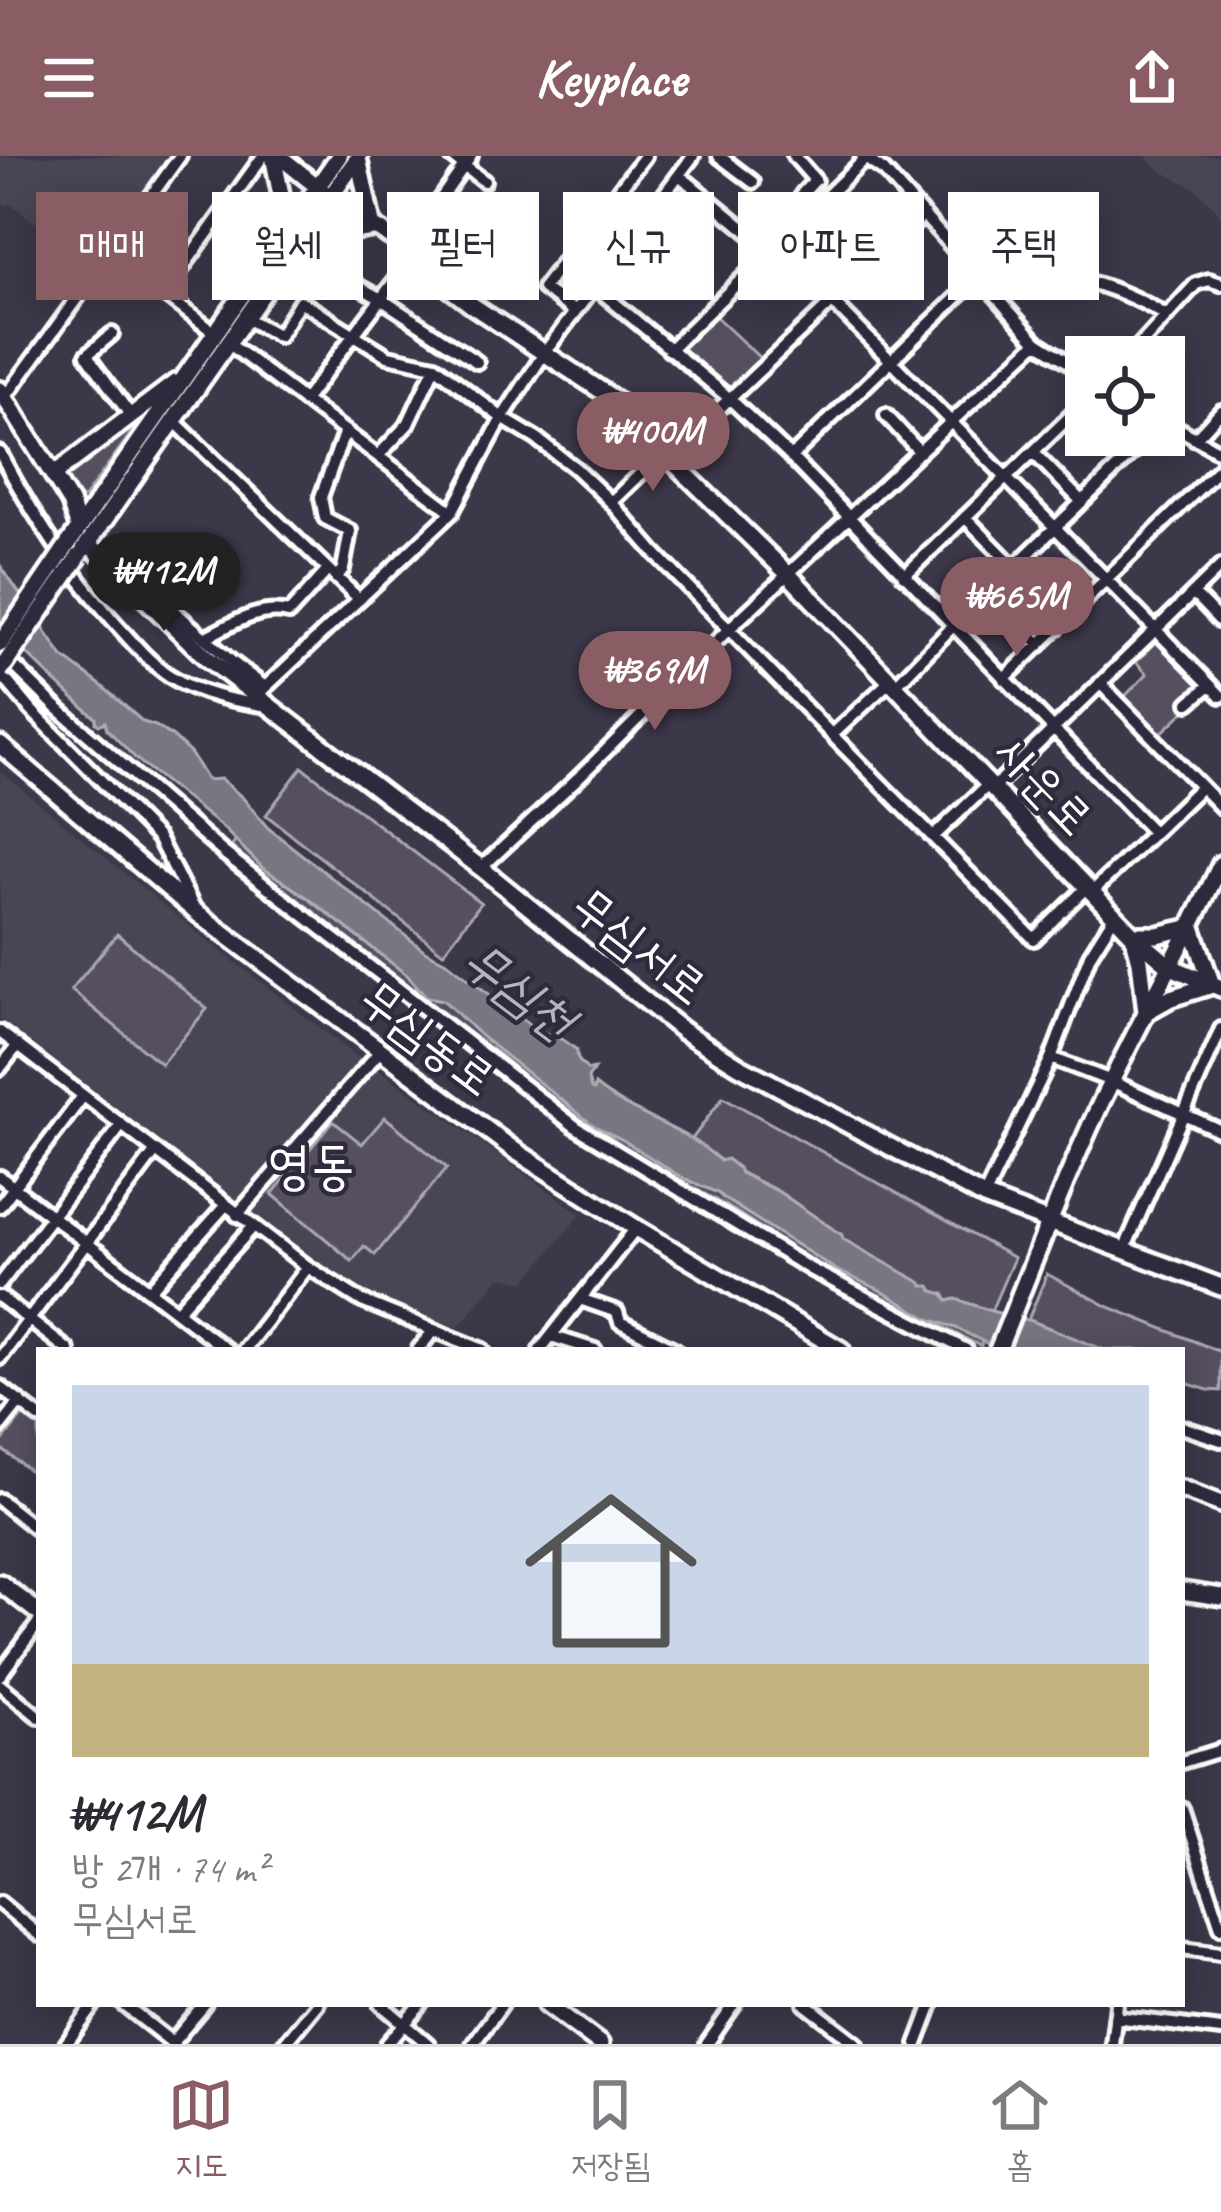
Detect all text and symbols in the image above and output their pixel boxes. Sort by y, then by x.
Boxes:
text: Keyplace [535,44,686,112]
icon: menu [36,45,102,111]
icon: share [1119,45,1185,111]
chip: 매매 [36,192,188,300]
chip: 월세 [212,192,363,300]
chip: 필터 [387,192,539,300]
chip: 신규 [563,192,714,300]
chip: 아파트 [738,192,924,300]
chip: 주택 [948,192,1099,300]
map controls [1065,336,1185,456]
button: locate [1065,336,1185,456]
pin: ₩400M [569,392,737,494]
text: ₩400M [604,406,702,455]
pin: ₩412M [80,532,248,634]
text: ₩412M [115,546,213,595]
pin: ₩665M [933,557,1101,659]
text: ₩665M [967,571,1067,620]
pin: ₩369M [571,631,739,733]
text: ₩369M [606,645,704,694]
street label: 사운로 [982,722,1106,848]
street label: 무심서로 [561,875,719,1017]
water label: 무심천 [451,927,591,1056]
street label: 무심동로 [348,968,508,1108]
district label: 영동 [268,1131,354,1199]
icon: home [503,1463,719,1679]
text: ₩412M [72,1781,201,1845]
text: 방 2개 · 74 m² [72,1845,267,1894]
text: 무심서로 [72,1895,198,1944]
tab: 지도 [168,2072,234,2187]
tab: 저장됨 [571,2072,650,2187]
tab: 홈 [987,2072,1053,2187]

